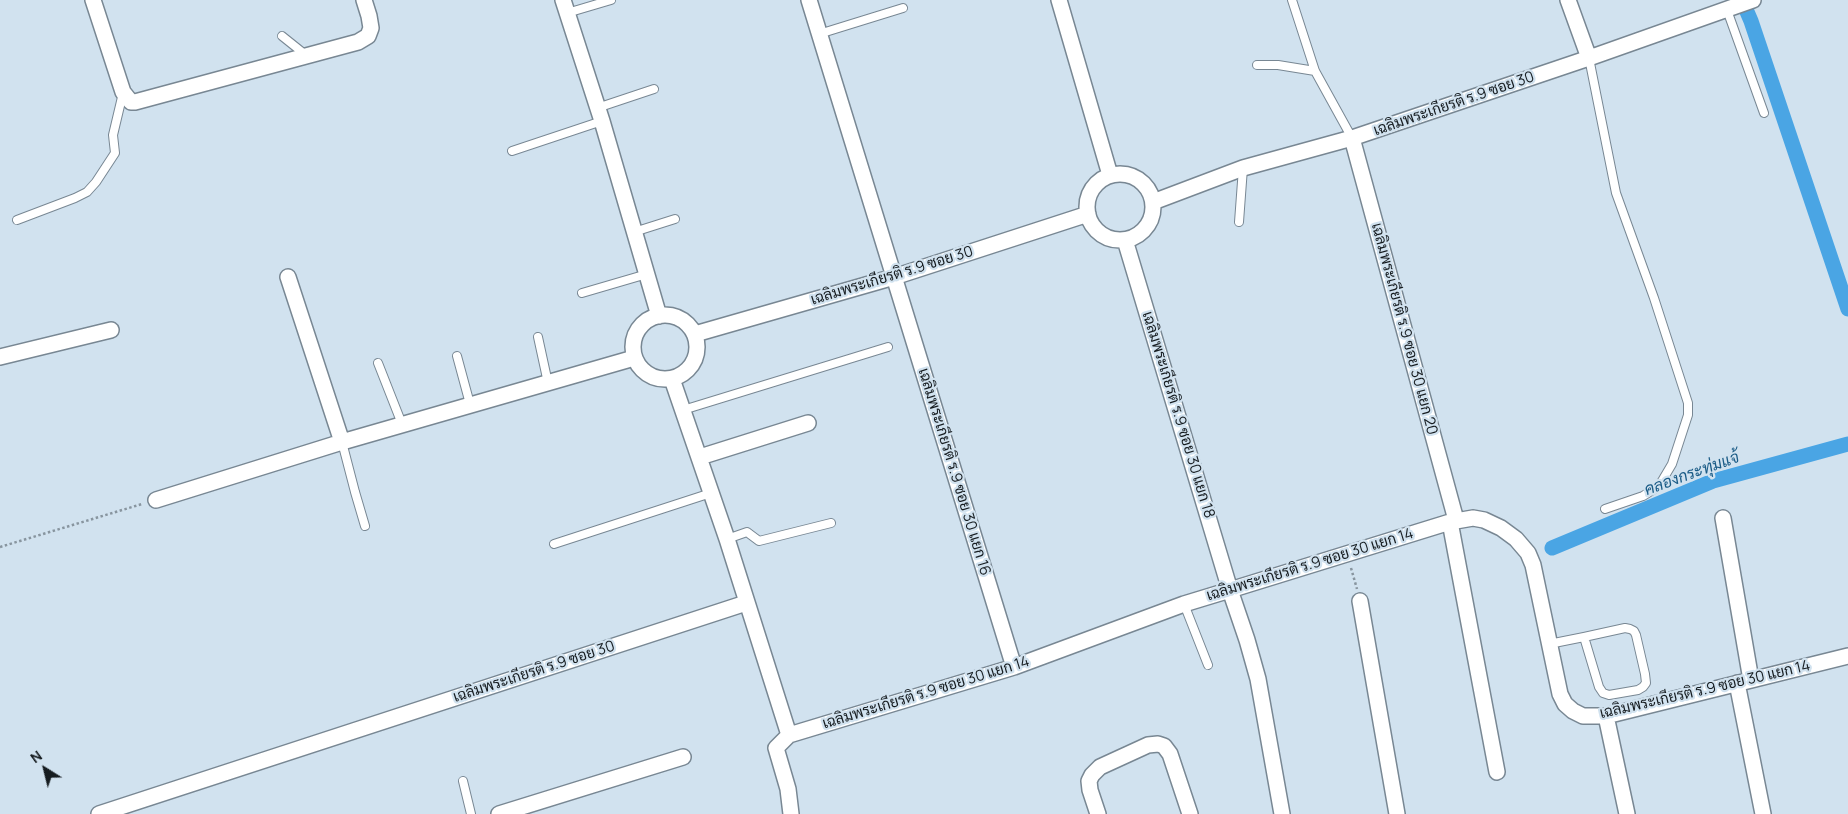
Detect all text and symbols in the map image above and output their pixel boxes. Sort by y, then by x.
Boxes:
street label: เฉลิมพระเกียรติ ร.9 ซอย 30 [1371,68,1537,140]
street label: เฉลิมพระเกียรติ ร.9 ซอย 30 แยก 20 [1367,221,1441,437]
street label: เฉลิมพระเกียรติ ร.9 ซอย 30 [809,243,975,309]
street label: เฉลิมพระเกียรติ ร.9 ซอย 30 แยก 18 [1138,309,1218,521]
street label: เฉลิมพระเกียรติ ร.9 ซอย 30 แยก 16 [914,366,994,578]
water label: คลองกระทุ่มแจ้ [1642,448,1742,500]
street label: เฉลิมพระเกียรติ ร.9 ซอย 30 แยก 14 [1204,525,1416,605]
street label: เฉลิมพระเกียรติ ร.9 ซอย 30 [451,637,617,707]
street label: เฉลิมพระเกียรติ ร.9 ซอย 30 แยก 14 [820,653,1032,733]
street label: เฉลิมพระเกียรติ ร.9 ซอย 30 แยก 14 [1598,657,1812,723]
north arrow [20,744,70,794]
text: N [26,746,46,767]

